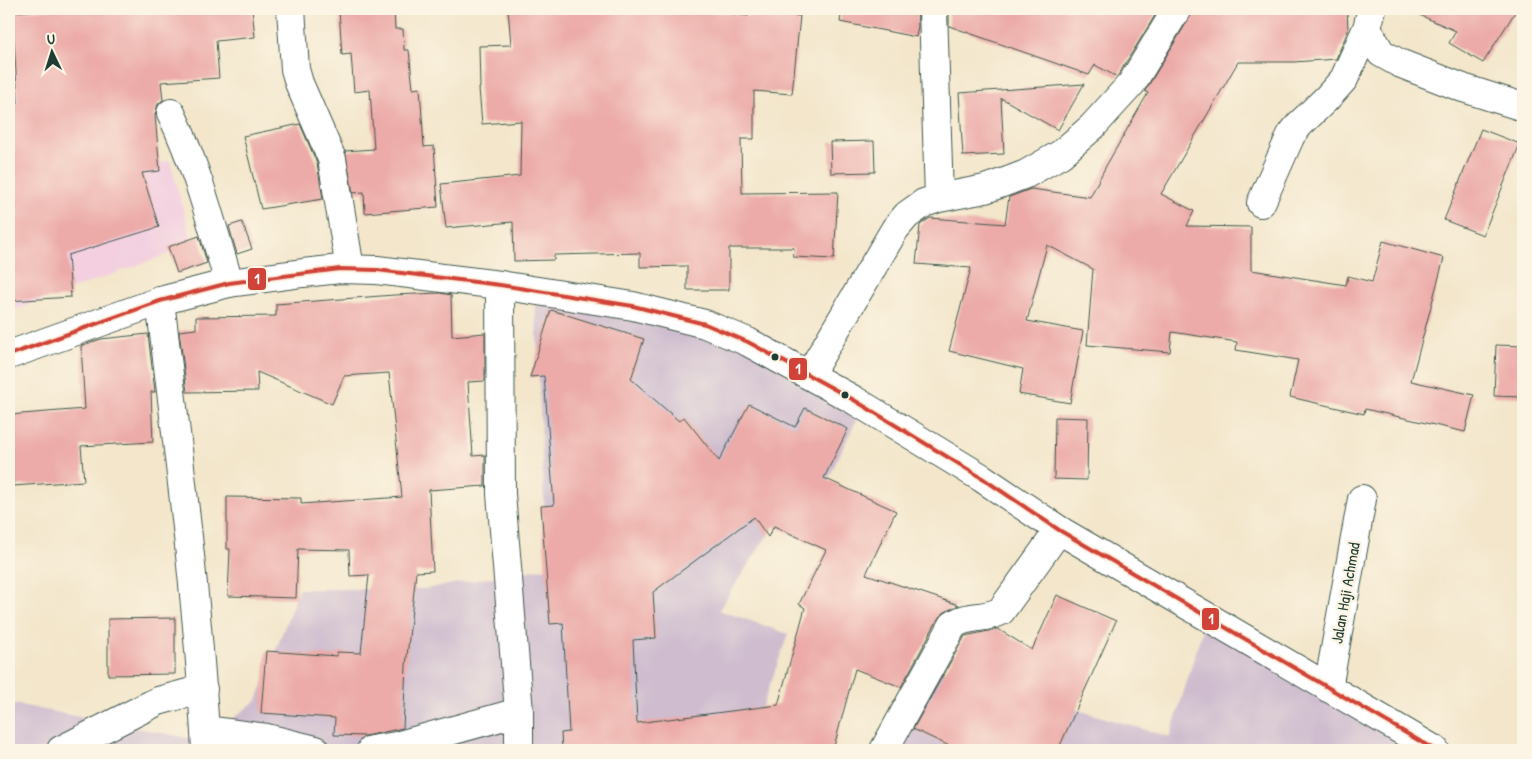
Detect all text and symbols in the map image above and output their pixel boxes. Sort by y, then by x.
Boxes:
north arrow [28,28,78,78]
text: U [47,29,56,48]
line badge: 1 [247,267,267,291]
text: 1 [254,269,260,288]
unlabelled marker [770,352,780,362]
line badge: 1 [788,357,808,381]
text: 1 [795,359,801,378]
unlabelled marker [840,390,850,400]
street label: Jalan Haji Achmad [1325,541,1365,645]
line badge: 1 [1201,607,1220,631]
text: 1 [1208,609,1214,628]

